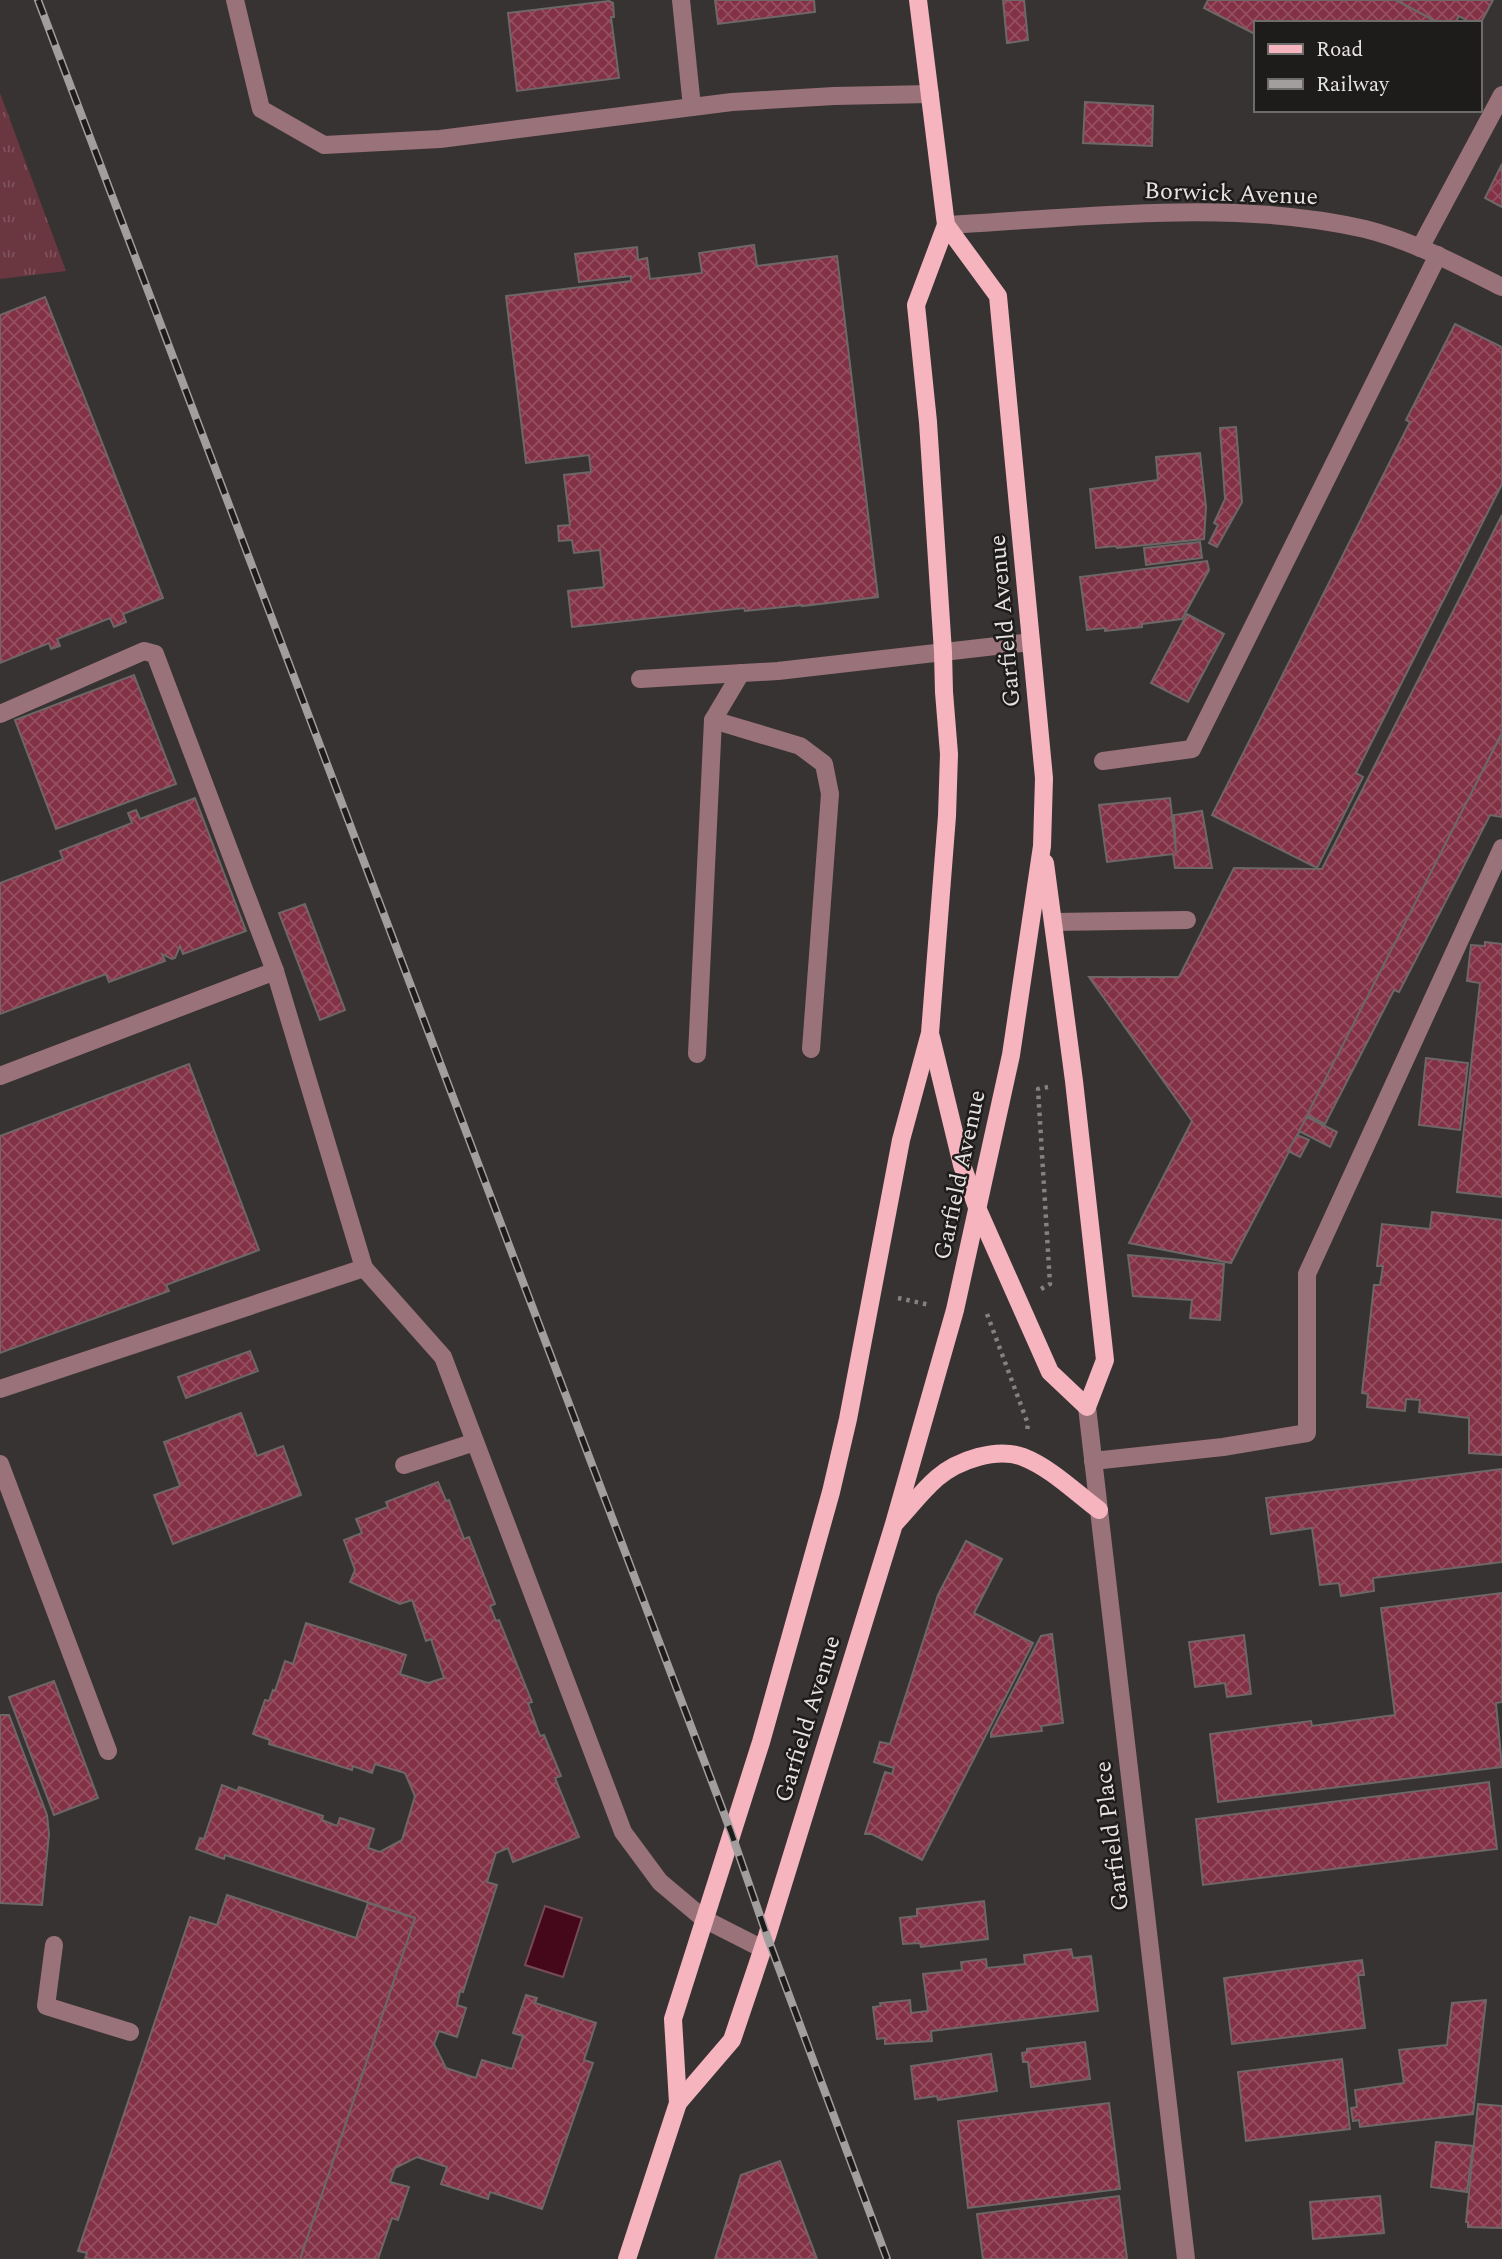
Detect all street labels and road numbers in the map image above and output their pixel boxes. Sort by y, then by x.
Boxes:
street label: Borwick Avenue [1143,173,1319,215]
street label: Garfield Avenue [980,533,1030,709]
street label: Garfield Avenue [924,1087,996,1263]
street label: Garfield Avenue [766,1631,850,1807]
street label: Garfield Place [1085,1759,1139,1913]

